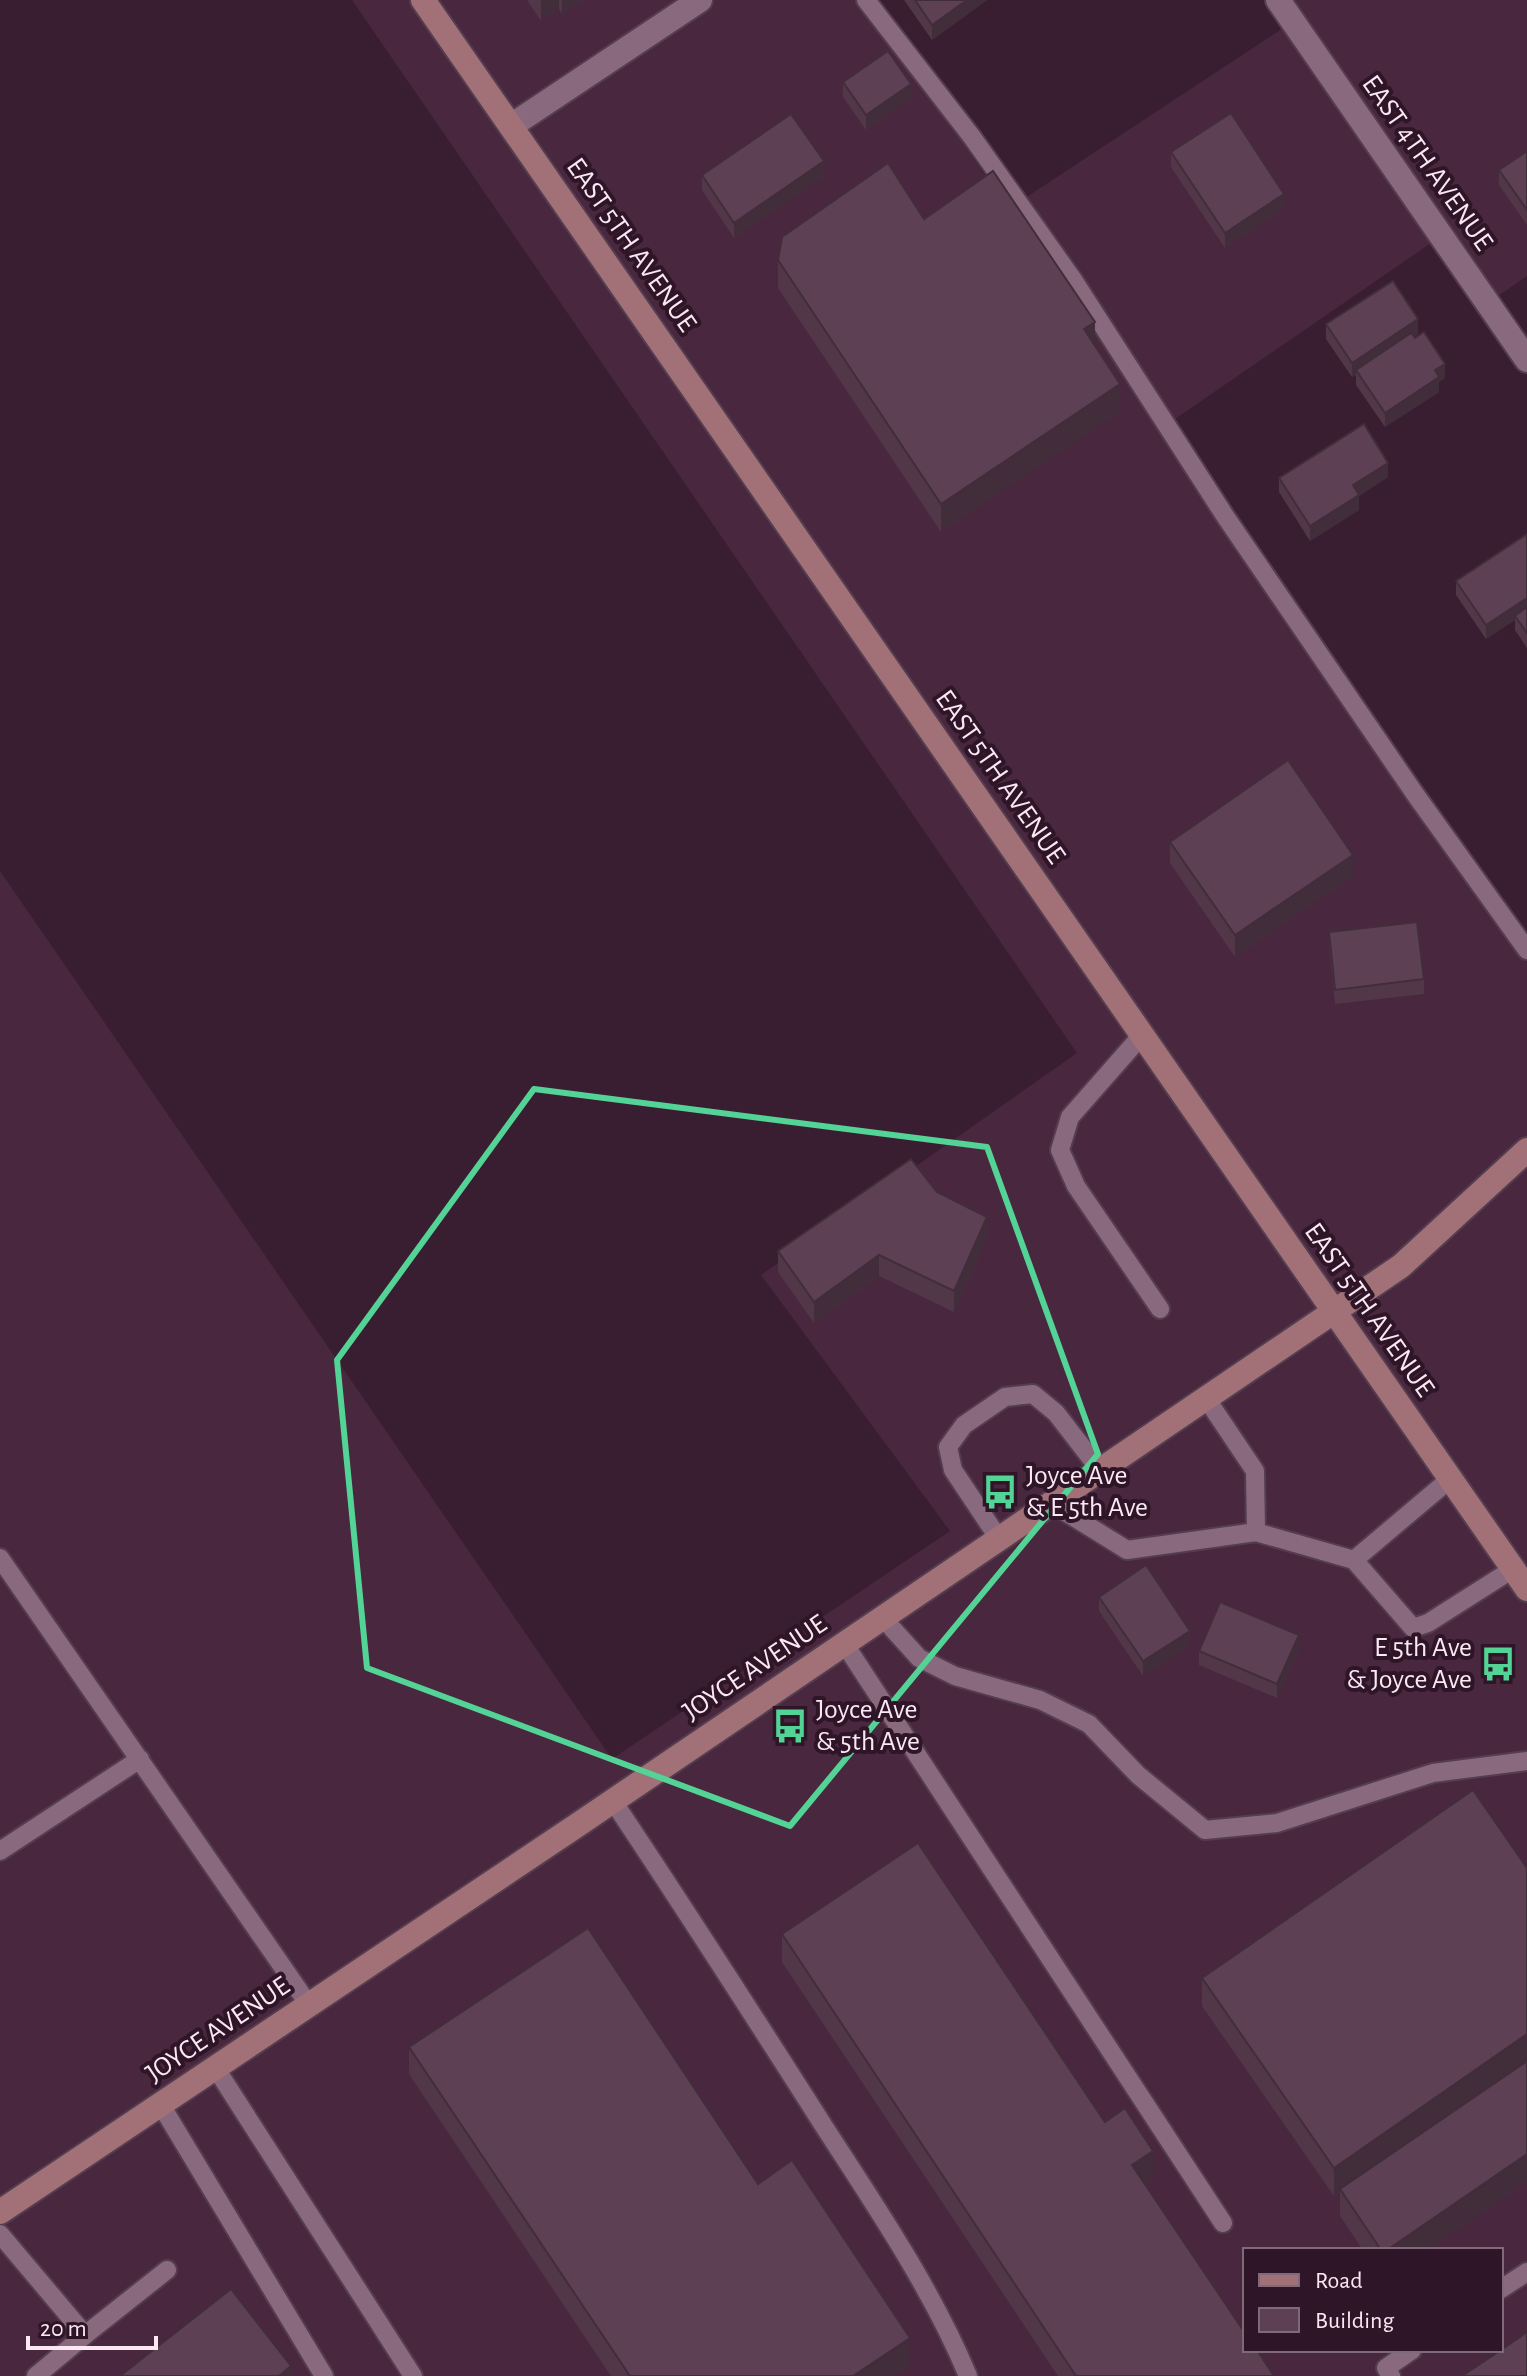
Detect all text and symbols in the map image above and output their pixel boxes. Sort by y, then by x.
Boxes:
street label: EAST 4TH AVENUE [1356,70,1498,256]
street label: EAST 5TH AVENUE [561,153,701,337]
street label: EAST 5TH AVENUE [930,685,1070,869]
street label: EAST 5TH AVENUE [1299,1218,1439,1402]
place label: Joyce Ave & E 5th Ave [1026,1462,1148,1522]
bus stop icon: Joyce Ave & E 5th Ave [981,1473,1019,1511]
street label: JOYCE AVENUE [678,1610,832,1726]
place label: E 5th Ave & Joyce Ave [1347,1634,1472,1694]
bus stop icon: E 5th Ave & Joyce Ave [1479,1645,1517,1683]
place label: Joyce Ave & 5th Ave [816,1696,920,1756]
bus stop icon: Joyce Ave & 5th Ave [771,1707,809,1745]
street label: JOYCE AVENUE [141,1972,295,2088]
legend [1243,2248,1503,2352]
text: Road [1315,2269,1363,2293]
scale bar [28,2300,156,2350]
text: Building [1315,2309,1394,2333]
text: 20 m [40,2317,87,2341]

